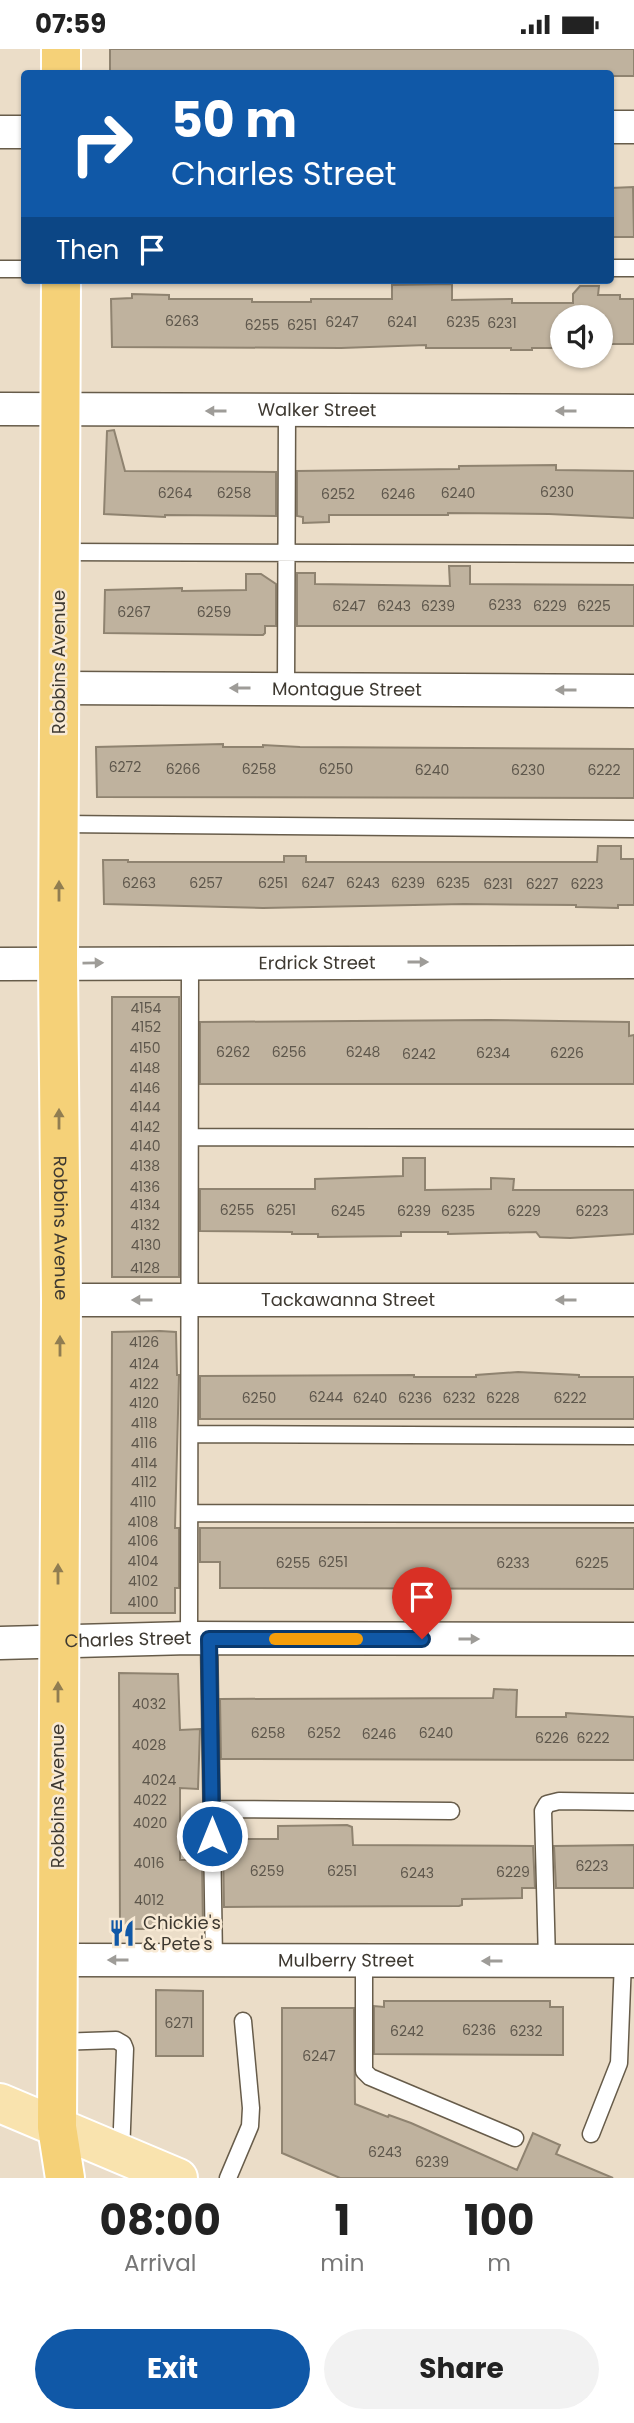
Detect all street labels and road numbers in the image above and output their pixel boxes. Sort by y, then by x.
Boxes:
street label: Walker Street [257,397,377,422]
street label: Robbins Avenue [46,590,71,734]
street label: Montague Street [272,676,422,702]
street label: Erdrick Street [258,950,376,975]
street label: Robbins Avenue [48,1156,74,1300]
street label: Tackawanna Street [261,1287,435,1312]
street label: Charles Street [64,1625,192,1653]
street label: Robbins Avenue [45,1724,70,1868]
street label: Mulberry Street [278,1947,414,1973]

